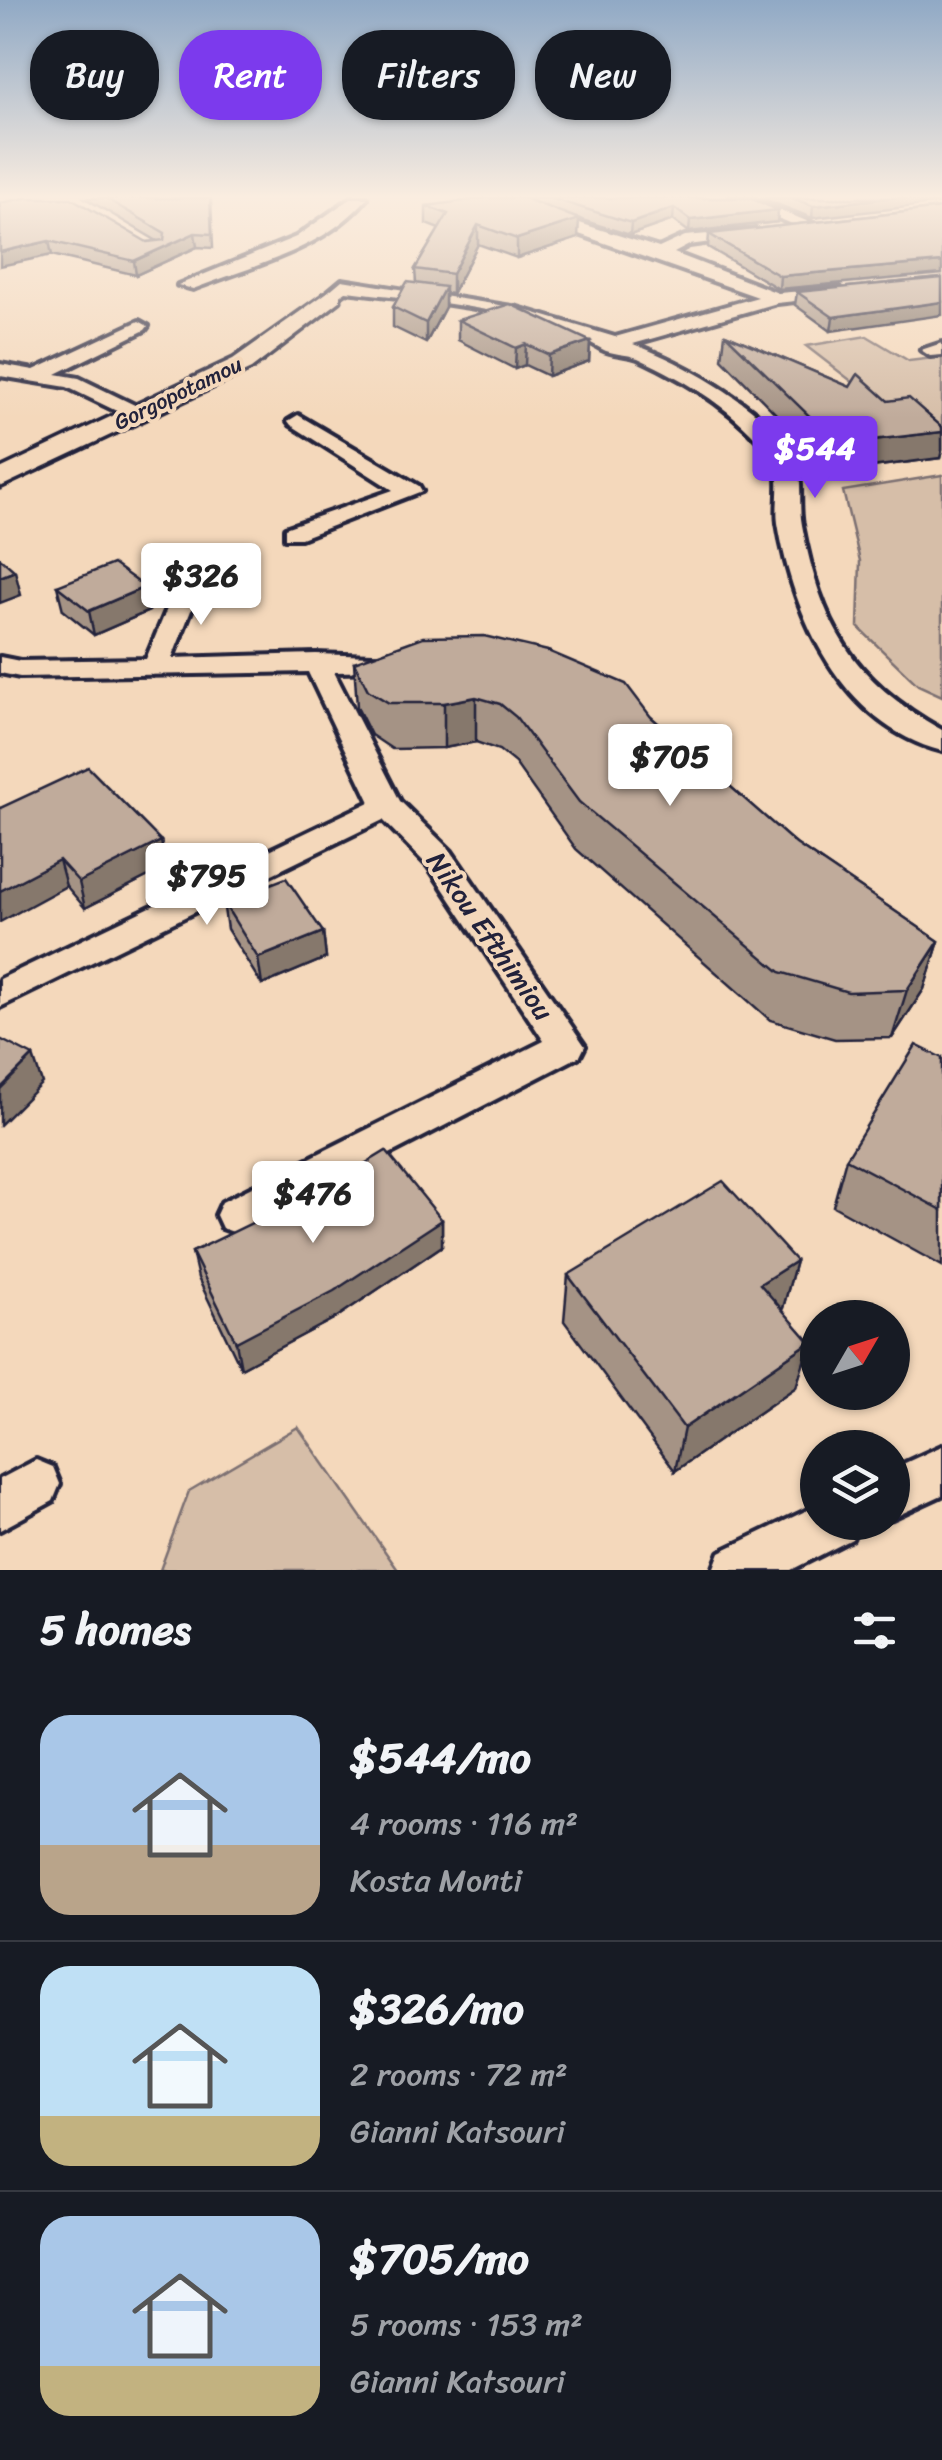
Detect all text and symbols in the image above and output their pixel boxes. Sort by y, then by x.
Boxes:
chip: Buy [30,30,159,120]
chip: Rent [179,30,322,120]
chip: Filters [342,30,515,120]
chip: New [535,30,671,120]
street label: Gorgopotamou [107,345,249,441]
pin: $544 [756,416,874,501]
text: $544 [774,420,856,477]
pin: $326 [142,543,260,628]
text: $326 [163,547,239,604]
pin: $705 [611,724,729,809]
text: $705 [630,728,710,785]
street label: Nikou Efthimiou [413,841,567,1031]
pin: $795 [148,843,266,928]
text: $795 [167,847,247,904]
pin: $476 [254,1161,372,1246]
text: $476 [274,1165,352,1222]
north arrow [800,1300,910,1410]
map controls [800,1300,910,1540]
button: layers [800,1430,910,1540]
text: 5 homes [40,1593,191,1667]
icon: filters [847,1603,902,1658]
text: $544/mo [350,1721,531,1795]
icon: home [120,1755,240,1875]
text: 4 rooms · 116 m² [350,1795,578,1852]
text: Kosta Monti [350,1852,522,1909]
text: $326/mo [350,1972,524,2046]
icon: home [120,2006,240,2126]
text: 2 rooms · 72 m² [350,2046,568,2103]
text: Gianni Katsouri [350,2103,565,2160]
text: $705/mo [350,2222,529,2296]
icon: home [120,2256,240,2376]
text: 5 rooms · 153 m² [350,2296,583,2353]
text: Gianni Katsouri [350,2353,565,2410]

